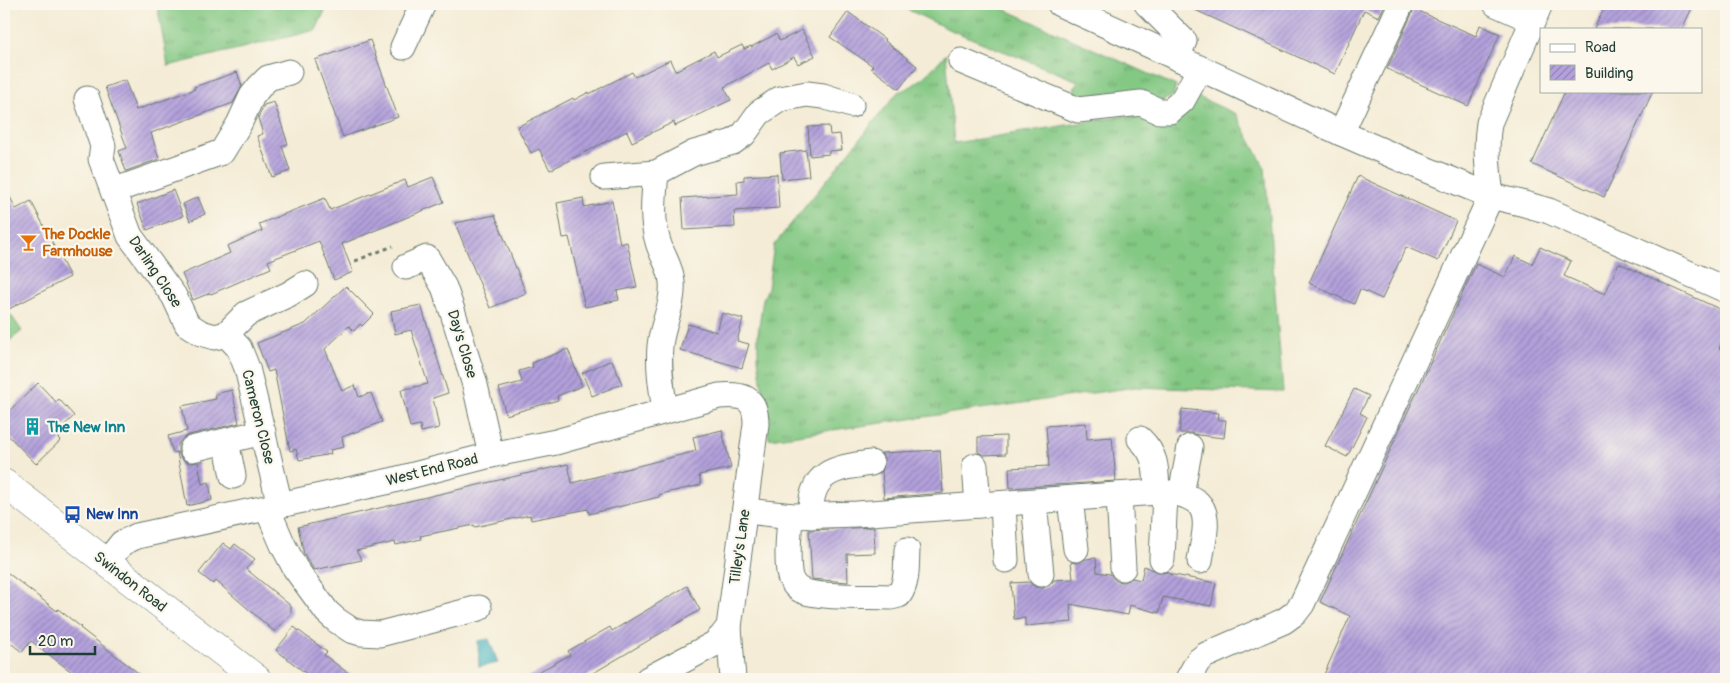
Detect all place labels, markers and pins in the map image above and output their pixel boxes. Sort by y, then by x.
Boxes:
place label: The Dockle Farmhouse [41,225,113,261]
bar icon: The Dockle Farmhouse [18,233,38,253]
building icon: The New Inn [23,417,43,437]
place label: The New Inn [46,418,126,437]
bus stop icon: New Inn [62,504,82,524]
place label: New Inn [86,505,139,524]

